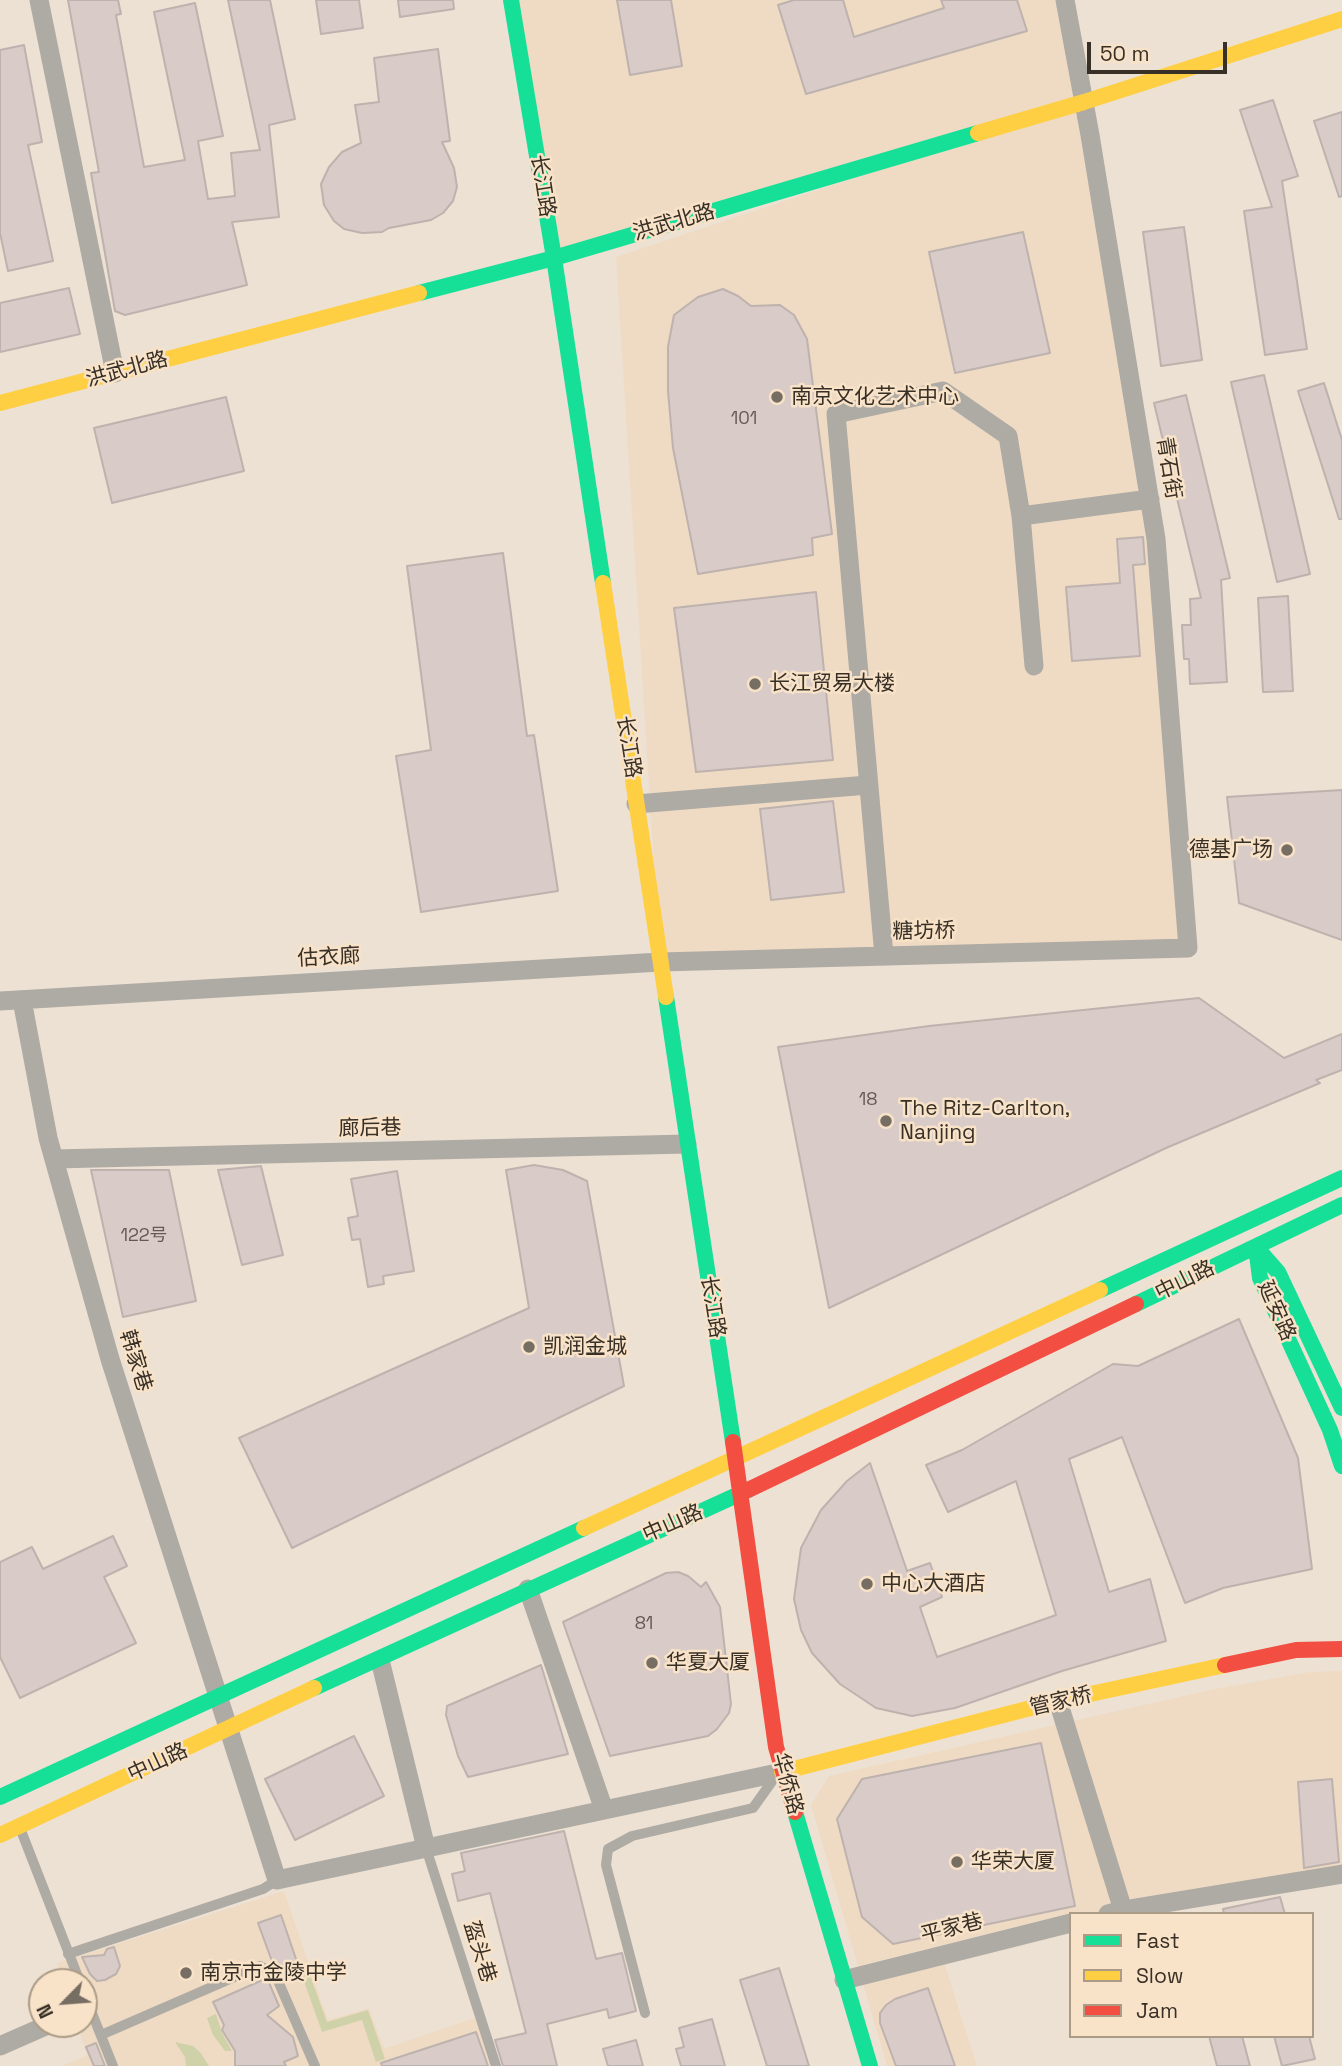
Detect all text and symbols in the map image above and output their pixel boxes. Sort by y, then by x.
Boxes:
scale bar [1090,28,1230,72]
text: 50 m [1100,40,1150,67]
street label: 长江路 [525,153,559,219]
street label: 洪武北路 [630,199,718,247]
street label: 洪武北路 [83,347,171,393]
place label: 南京文化艺术中心 [791,384,959,410]
marker: 南京文化艺术中心 [769,389,785,405]
house number: 101 [731,408,757,430]
street label: 青石街 [1151,435,1185,501]
place label: 长江贸易大楼 [769,671,895,697]
marker: 长江贸易大楼 [747,676,763,692]
street label: 长江路 [611,714,645,780]
place label: 德基广场 [1189,837,1273,863]
marker: 德基广场 [1279,842,1295,858]
street label: 糖坊桥 [892,919,956,945]
street label: 估衣廊 [297,944,361,972]
house number: 18 [859,1089,877,1111]
place label: The Ritz-Carlton, Nanjing [900,1096,1070,1146]
marker: The Ritz-Carlton, Nanjing [878,1113,894,1129]
street label: 廊后巷 [338,1116,402,1142]
house number: 122号 [120,1225,168,1247]
street label: 中山路 [1151,1256,1219,1306]
street label: 长江路 [695,1274,729,1340]
street label: 延安路 [1252,1277,1300,1345]
street label: 韩家巷 [114,1327,156,1395]
place label: 凯润金城 [543,1334,627,1360]
marker: 凯润金城 [521,1339,537,1355]
street label: 中山路 [639,1500,707,1548]
place label: 中心大酒店 [881,1571,986,1597]
marker: 中心大酒店 [859,1576,875,1592]
house number: 81 [635,1613,653,1635]
place label: 华夏大厦 [666,1650,750,1676]
marker: 华夏大厦 [644,1655,660,1671]
street label: 管家桥 [1027,1683,1095,1721]
street label: 中山路 [124,1738,192,1788]
street label: 华侨路 [767,1750,807,1818]
place label: 华荣大厦 [971,1849,1055,1875]
marker: 华荣大厦 [949,1854,965,1870]
street label: 平家巷 [918,1909,986,1949]
legend [1069,1912,1314,2038]
street label: 盔头巷 [458,1918,500,1986]
text: Fast [1136,1927,1180,1954]
place label: 南京市金陵中学 [200,1960,347,1986]
text: Slow [1136,1962,1184,1989]
marker: 南京市金陵中学 [178,1965,194,1981]
north arrow [28,1968,98,2038]
text: Jam [1136,1997,1178,2024]
text: N [31,2000,59,2022]

